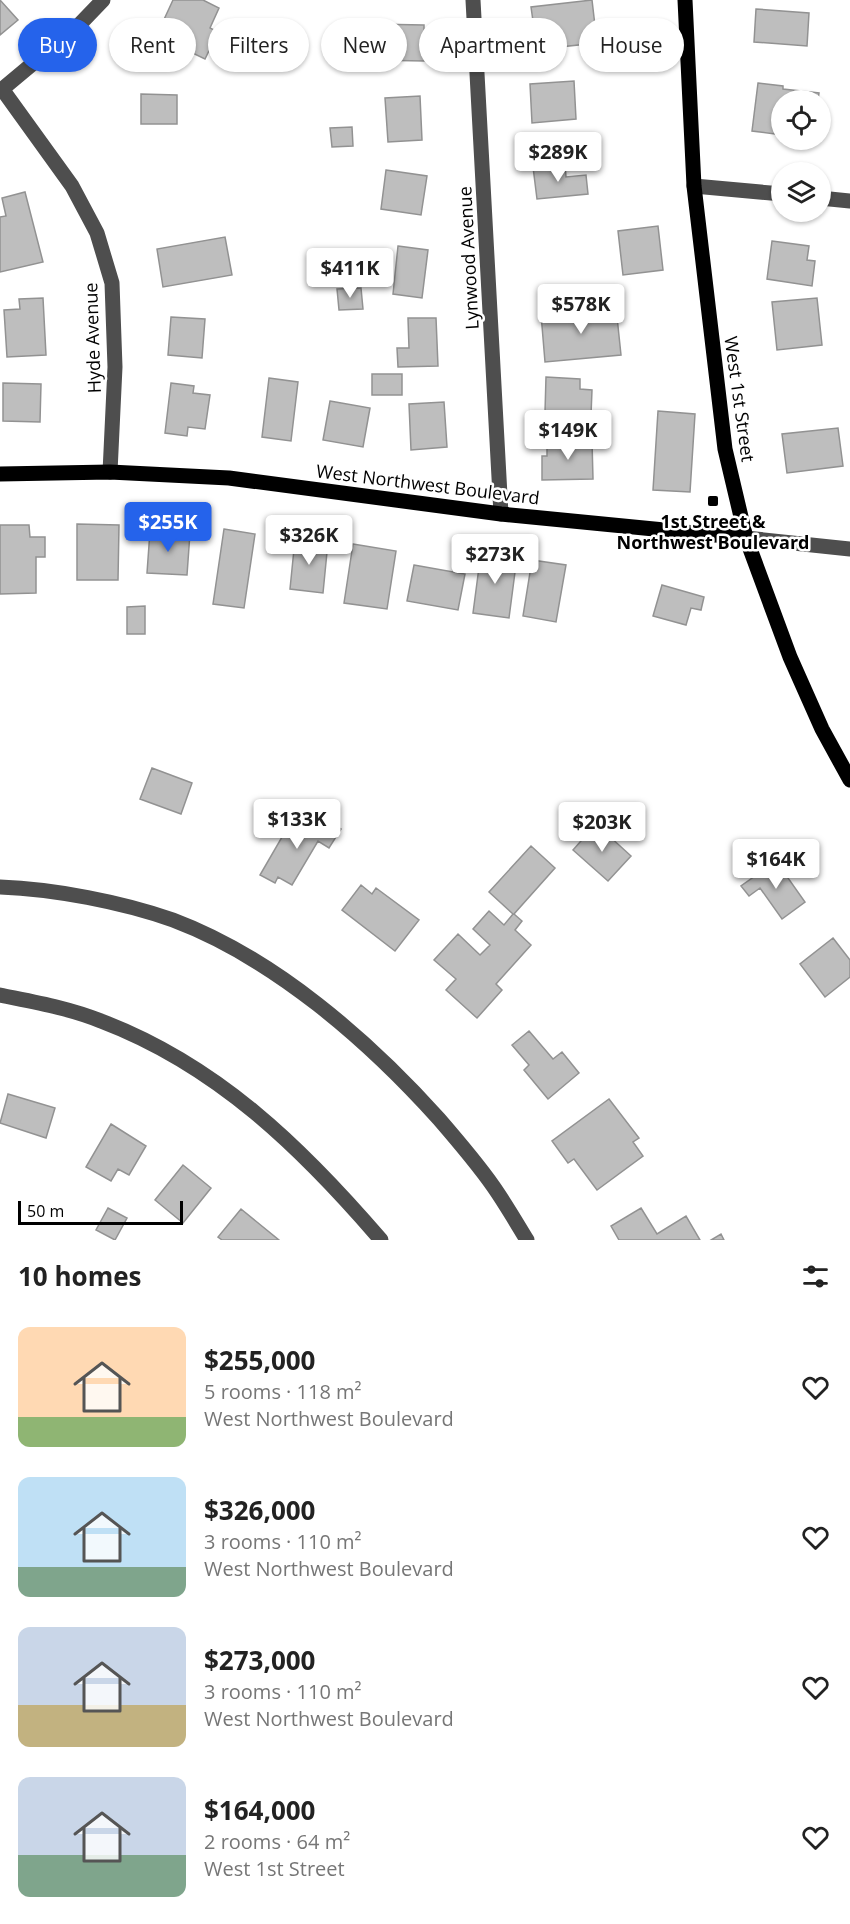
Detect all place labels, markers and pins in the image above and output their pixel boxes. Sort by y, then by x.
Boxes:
pin: $289K [516,132,600,183]
pin: $411K [308,248,392,299]
pin: $578K [539,284,623,335]
pin: $149K [526,410,610,461]
marker: 1st Street & Northwest Boulevard [706,494,720,508]
pin: $255K [126,502,210,553]
place label: 1st Street & Northwest Boulevard [617,509,809,554]
pin: $326K [267,515,351,566]
pin: $273K [453,534,537,585]
pin: $133K [255,799,339,850]
pin: $203K [560,802,644,853]
pin: $164K [734,839,818,890]

